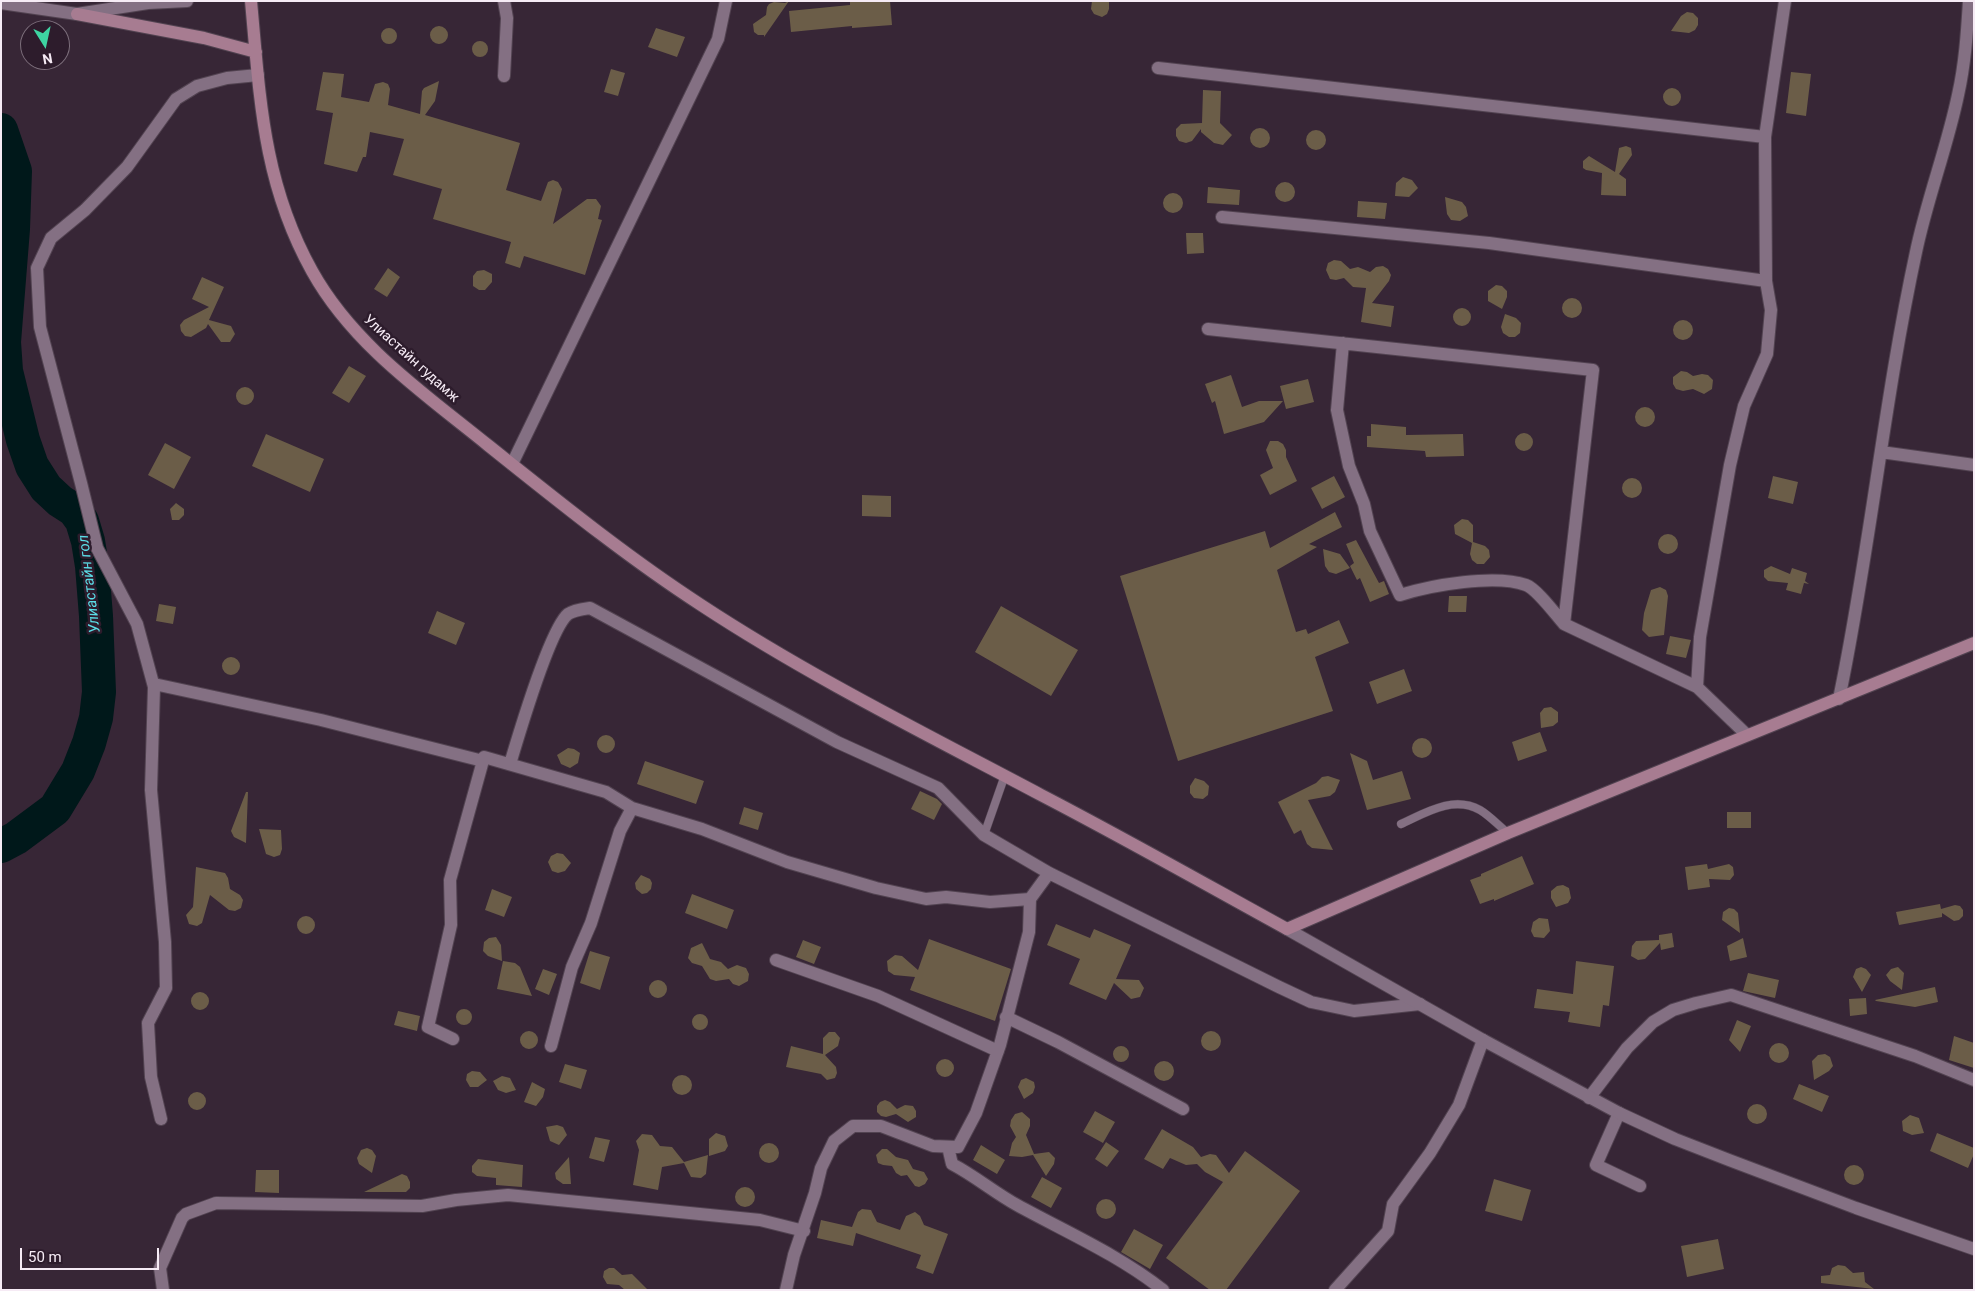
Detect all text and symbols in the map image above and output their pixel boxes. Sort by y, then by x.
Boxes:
north arrow [20,20,70,70]
text: N [41,50,54,68]
street label: Улиастайн гудамж [360,312,462,406]
water label: Улиастайн гол [75,534,105,634]
scale bar [22,1238,161,1270]
text: 50 m [28,1248,62,1266]

